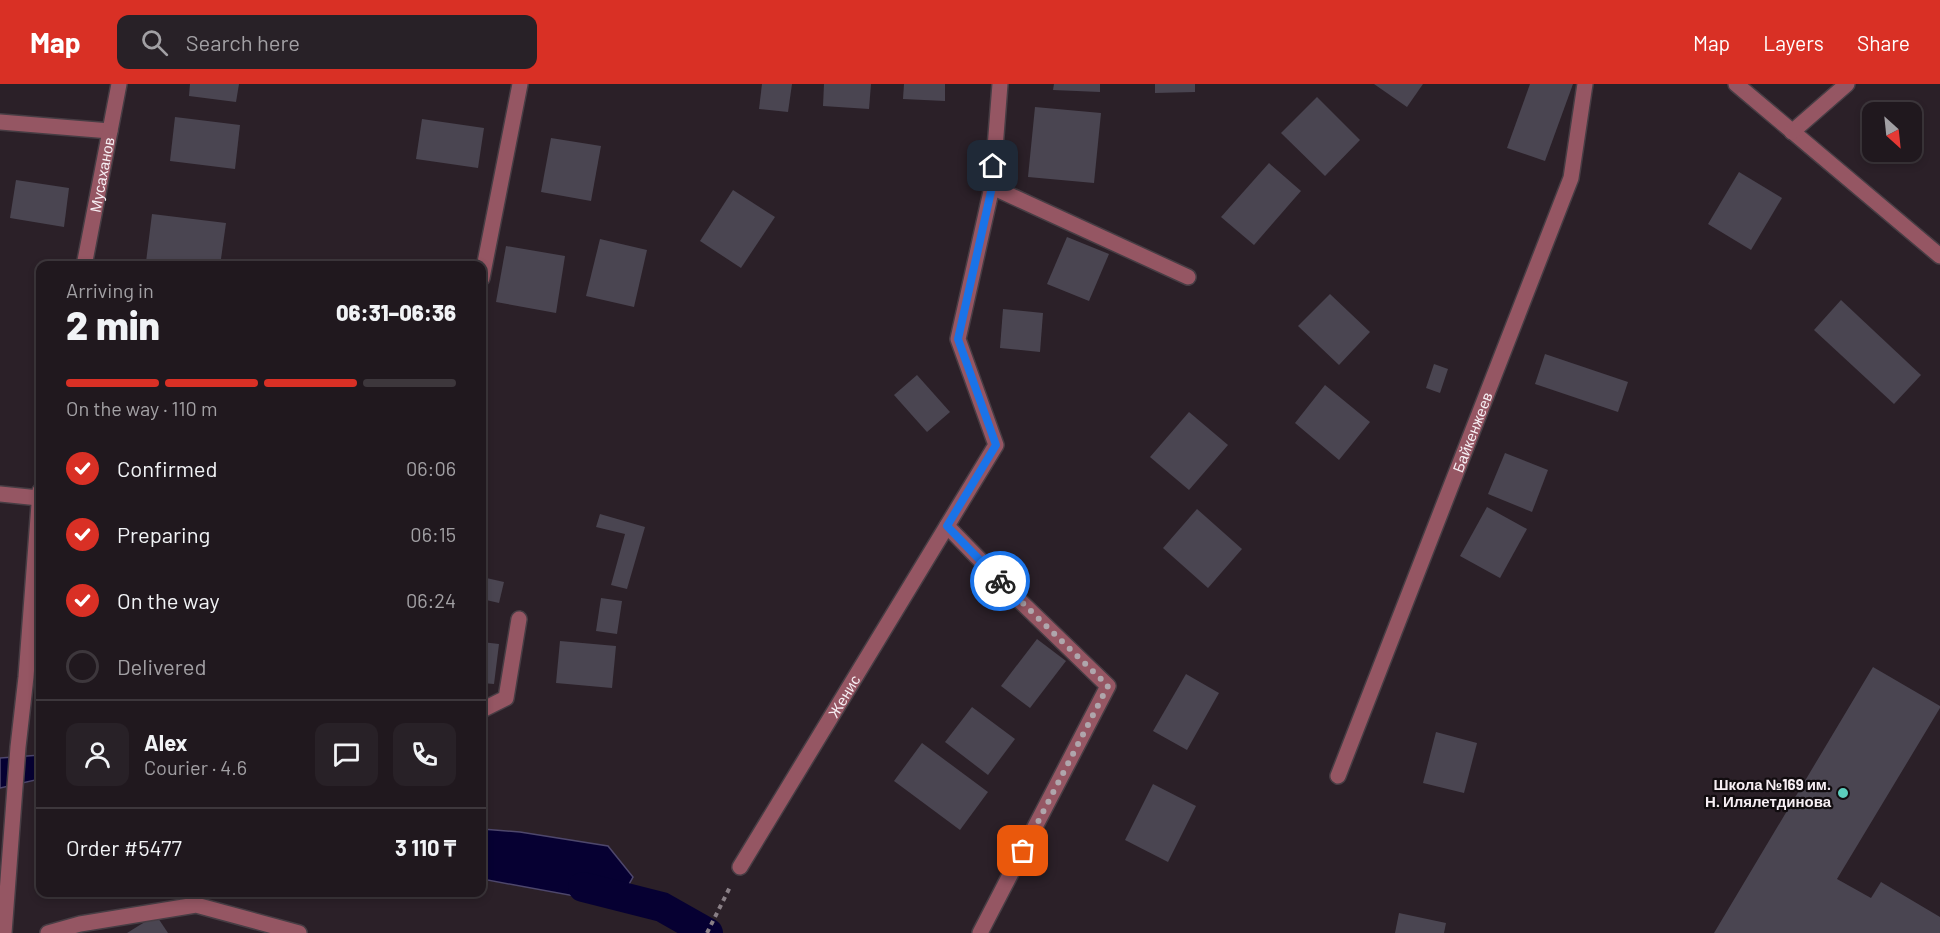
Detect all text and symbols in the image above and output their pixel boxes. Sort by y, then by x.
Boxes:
search box [117,15,537,69]
text: Map [30,25,81,59]
icon: search [138,26,171,59]
text: Search here [186,29,300,55]
text: Map [1693,30,1730,55]
text: Layers [1763,30,1824,55]
text: Share [1857,30,1910,55]
north arrow [1862,102,1922,162]
map controls [1862,102,1922,162]
street label: Мусаханов [86,136,118,214]
pin [967,140,1018,191]
icon: home [976,149,1009,182]
text: Arriving in [66,278,154,302]
text: 06:31–06:36 [336,299,456,325]
text: 2 min [66,301,160,348]
street label: Байкенжеев [1448,389,1496,475]
text: On the way · 110 m [66,396,217,420]
icon: check [66,452,99,485]
text: Confirmed [117,455,217,481]
text: 06:06 [406,456,456,480]
icon: check [66,518,99,551]
text: Preparing [117,521,210,547]
text: 06:15 [410,522,456,546]
courier [970,551,1030,611]
icon: bike [984,565,1017,598]
icon: check [66,584,99,617]
text: On the way [117,587,220,613]
text: 06:24 [406,588,456,612]
text: Delivered [117,653,206,679]
street label: Женис [824,671,864,720]
button: person [66,723,129,786]
button: chat [315,723,378,786]
button: phone [393,723,456,786]
text: Alex [144,729,187,755]
text: Courier · 4.6 [144,755,247,779]
place label: Школа №169 им. Н. Илялетдинова [1705,775,1832,810]
marker: Школа №169 им. Н. Илялетдинова [1836,786,1850,800]
pin [997,825,1048,876]
text: Order #5477 [66,834,182,860]
text: 3 110 ₸ [395,834,456,860]
icon: bag [1006,834,1039,867]

